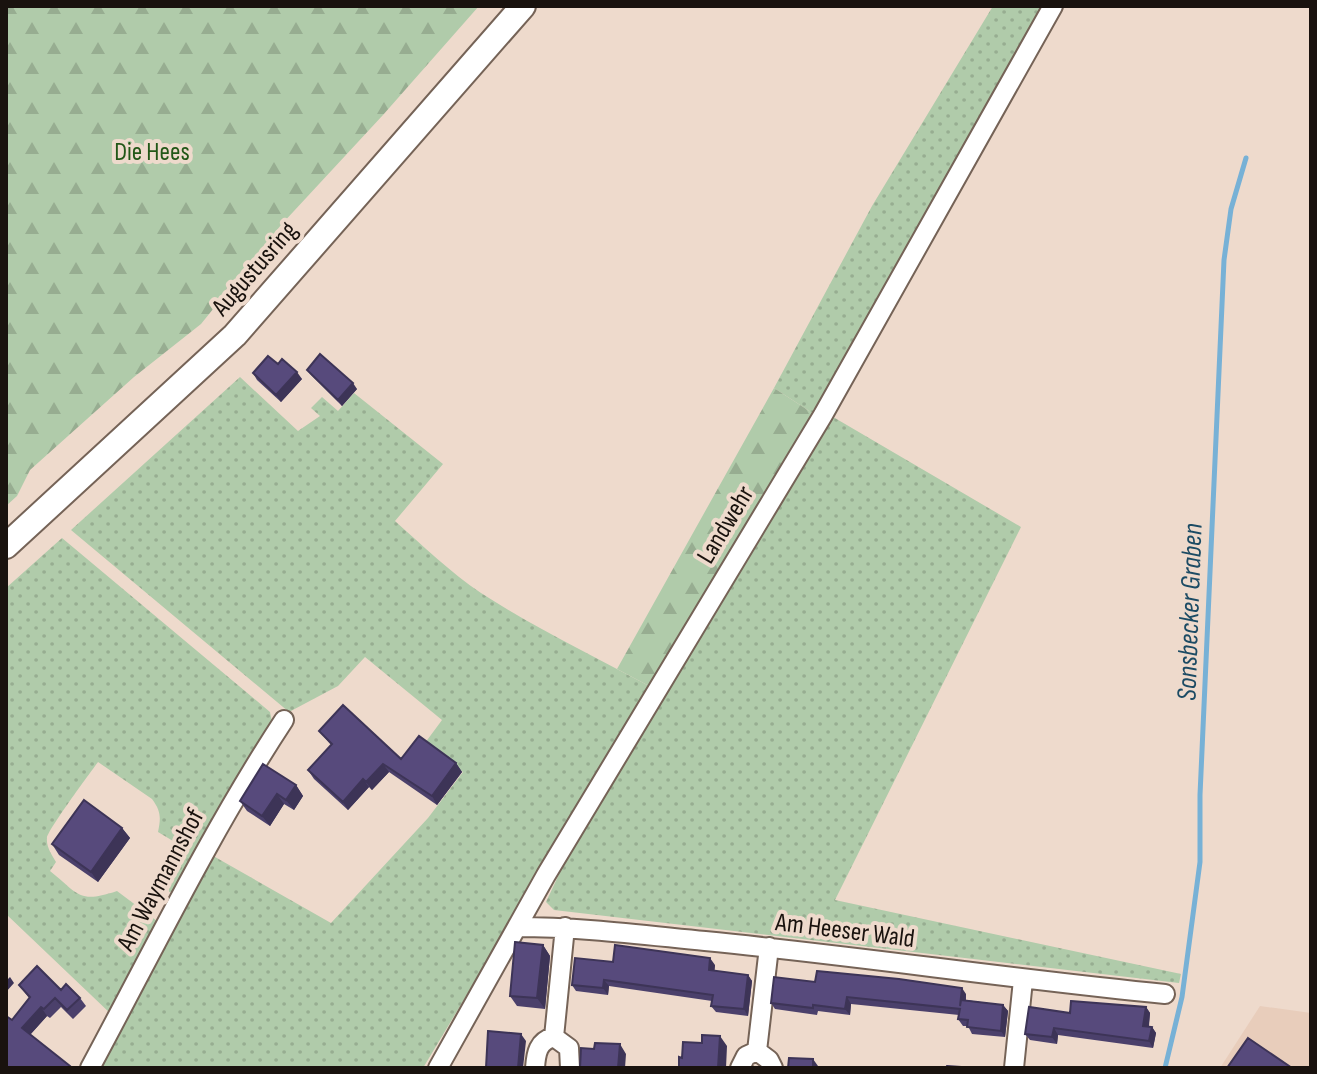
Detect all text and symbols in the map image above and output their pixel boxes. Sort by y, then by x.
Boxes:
park label: Die Hees [114,137,190,168]
street label: Augustusring [205,216,304,323]
street label: Landwehr [691,480,761,569]
water label: Sonsbecker Graben [1170,522,1210,701]
street label: Am Waymannshof [110,803,212,957]
street label: Am Heeser Wald [773,907,916,955]

